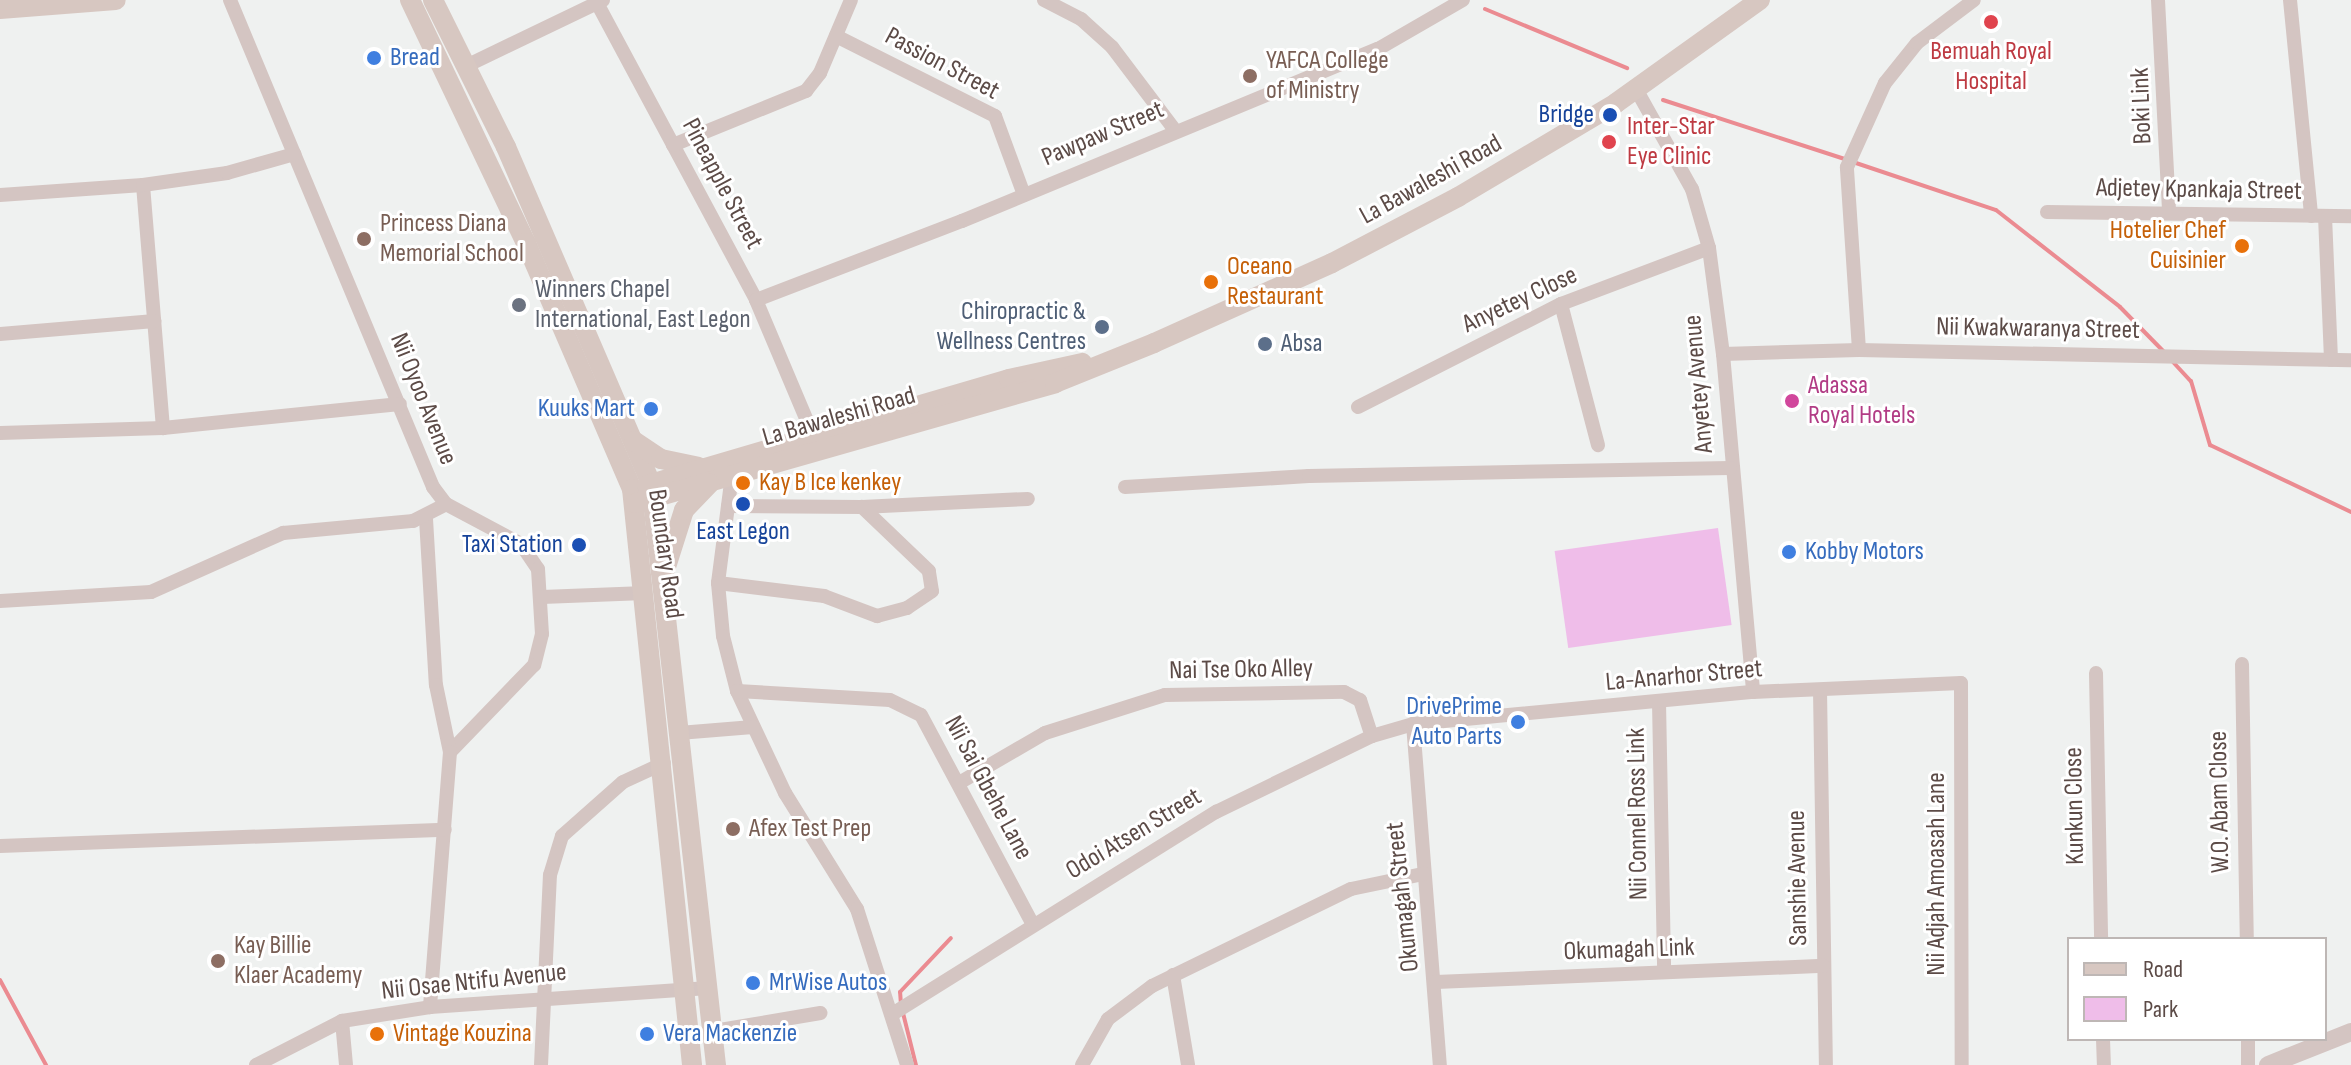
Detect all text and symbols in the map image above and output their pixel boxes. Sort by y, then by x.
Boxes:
marker: Bemuah Royal Hospital [1980,11,2002,33]
street label: Passion Street [880,21,1004,107]
place label: Bemuah Royal Hospital [1930,36,2052,98]
place label: Bread [390,42,440,74]
place label: YAFCA College of Ministry [1266,45,1389,106]
marker: Bread [365,49,383,67]
marker: YAFCA College of Ministry [1241,67,1259,85]
street label: Boki Link [2125,67,2159,145]
street label: Pawpaw Street [1037,94,1169,174]
place label: Bridge [1539,99,1594,131]
marker: Bridge [1601,106,1619,124]
place label: Inter-Star Eye Clinic [1627,111,1715,172]
street label: Pineapple Street [675,113,769,255]
street label: La Bawaleshi Road [1355,128,1507,232]
marker: Inter-Star Eye Clinic [1598,131,1620,153]
street label: Adjetey Kpankaja Street [2096,173,2302,207]
place label: Princess Diana Memorial School [380,208,524,270]
place label: Hotelier Chef Cuisinier [2110,215,2226,276]
marker: Princess Diana Memorial School [355,230,373,248]
marker: Hotelier Chef Cuisinier [2233,237,2251,255]
place label: Oceano Restaurant [1227,251,1323,312]
street label: Anyetey Close [1458,260,1582,340]
marker: Oceano Restaurant [1202,273,1220,291]
place label: Winners Chapel International, East Legon [535,274,751,336]
marker: Winners Chapel International, East Legon [510,296,528,314]
place label: Chiropractic & Wellness Centres [936,296,1086,358]
street label: Nii Kwakwaranya Street [1936,312,2140,346]
street label: Anyetey Avenue [1677,314,1721,454]
marker: Chiropractic & Wellness Centres [1093,318,1111,336]
place label: Absa [1281,328,1322,360]
street label: Nii Oyoo Avenue [383,329,463,469]
marker: Absa [1256,335,1274,353]
place label: Adassa Royal Hotels [1808,370,1915,432]
street label: La Bawaleshi Road [759,380,919,454]
marker: Adassa Royal Hotels [1783,392,1801,410]
place label: Kuuks Mart [538,393,635,425]
marker: Kuuks Mart [642,400,660,418]
place label: Kay B Ice kenkey [759,467,901,499]
marker: Kay B Ice kenkey [734,474,752,492]
street label: Boundary Road [640,487,690,621]
marker: East Legon [734,495,752,513]
place label: East Legon [696,516,790,548]
place label: Taxi Station [462,529,563,561]
marker: Taxi Station [570,536,588,554]
place label: Kobby Motors [1805,536,1924,568]
marker: Kobby Motors [1780,543,1798,561]
street label: Nai Tse Oko Alley [1169,653,1313,687]
street label: La-Anarhor Street [1604,654,1764,698]
place label: DrivePrime Auto Parts [1406,691,1502,752]
street label: Nii Sai Gbehe Lane [937,711,1039,865]
marker: DrivePrime Auto Parts [1509,713,1527,731]
street label: Nii Connel Ross Link [1621,728,1655,900]
street label: W.O. Abam Close [2203,731,2237,873]
street label: Kunkun Close [2058,747,2092,865]
street label: Nii Adjah Amoasah Lane [1921,772,1953,976]
street label: Odoi Atsen Street [1061,781,1207,887]
street label: Sanshie Avenue [1781,810,1815,946]
place label: Afex Test Prep [749,813,871,845]
marker: Afex Test Prep [724,820,742,838]
street label: Okumagah Street [1380,821,1426,973]
place label: Kay Billie Klaer Academy [234,930,362,992]
street label: Okumagah Link [1563,932,1695,968]
legend [2067,937,2327,1041]
marker: Kay Billie Klaer Academy [209,952,227,970]
text: Road [2143,955,2183,984]
street label: Nii Osae Ntifu Avenue [380,957,568,1007]
place label: MrWise Autos [769,967,887,999]
marker: MrWise Autos [744,974,762,992]
text: Park [2143,995,2178,1024]
place label: Vintage Kouzina [393,1018,532,1050]
place label: Vera Mackenzie [663,1018,797,1050]
marker: Vintage Kouzina [368,1025,386,1043]
marker: Vera Mackenzie [638,1025,656,1043]

